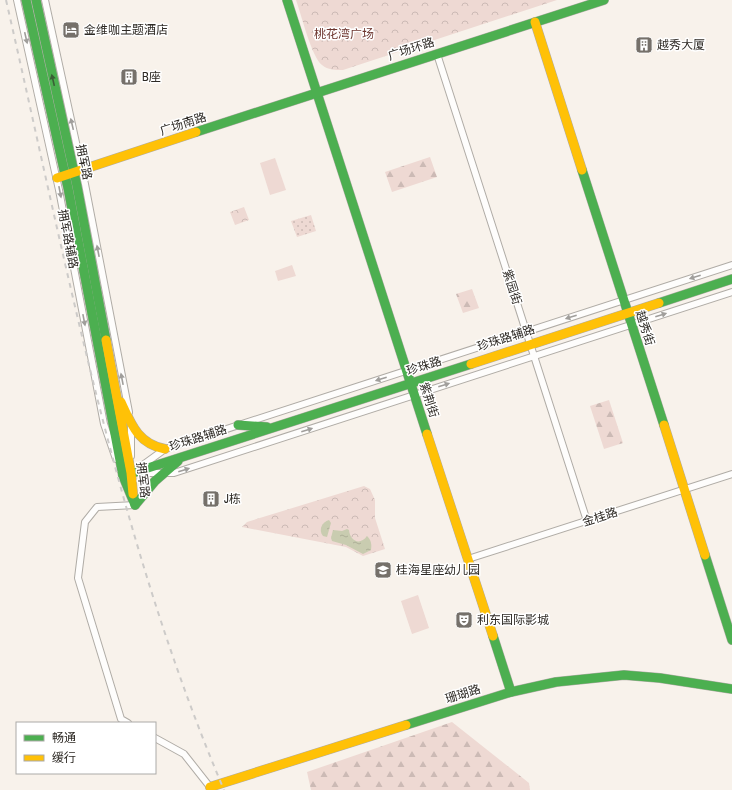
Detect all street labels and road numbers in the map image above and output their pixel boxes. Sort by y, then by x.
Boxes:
street label: 广场环路 [386,34,436,64]
street label: 广场南路 [158,109,208,139]
street label: 拥军路 [72,143,96,181]
street label: 拥军路辅路 [54,208,82,270]
street label: 紫园街 [499,267,525,307]
street label: 越秀街 [632,308,658,348]
street label: 珍珠路辅路 [475,321,537,355]
street label: 珍珠路 [404,353,444,379]
street label: 紫荆街 [416,380,442,420]
street label: 珍珠路辅路 [167,421,229,455]
street label: 拥军路 [133,461,153,499]
street label: 金桂路 [580,504,620,530]
street label: 珊瑚路 [443,681,483,707]

